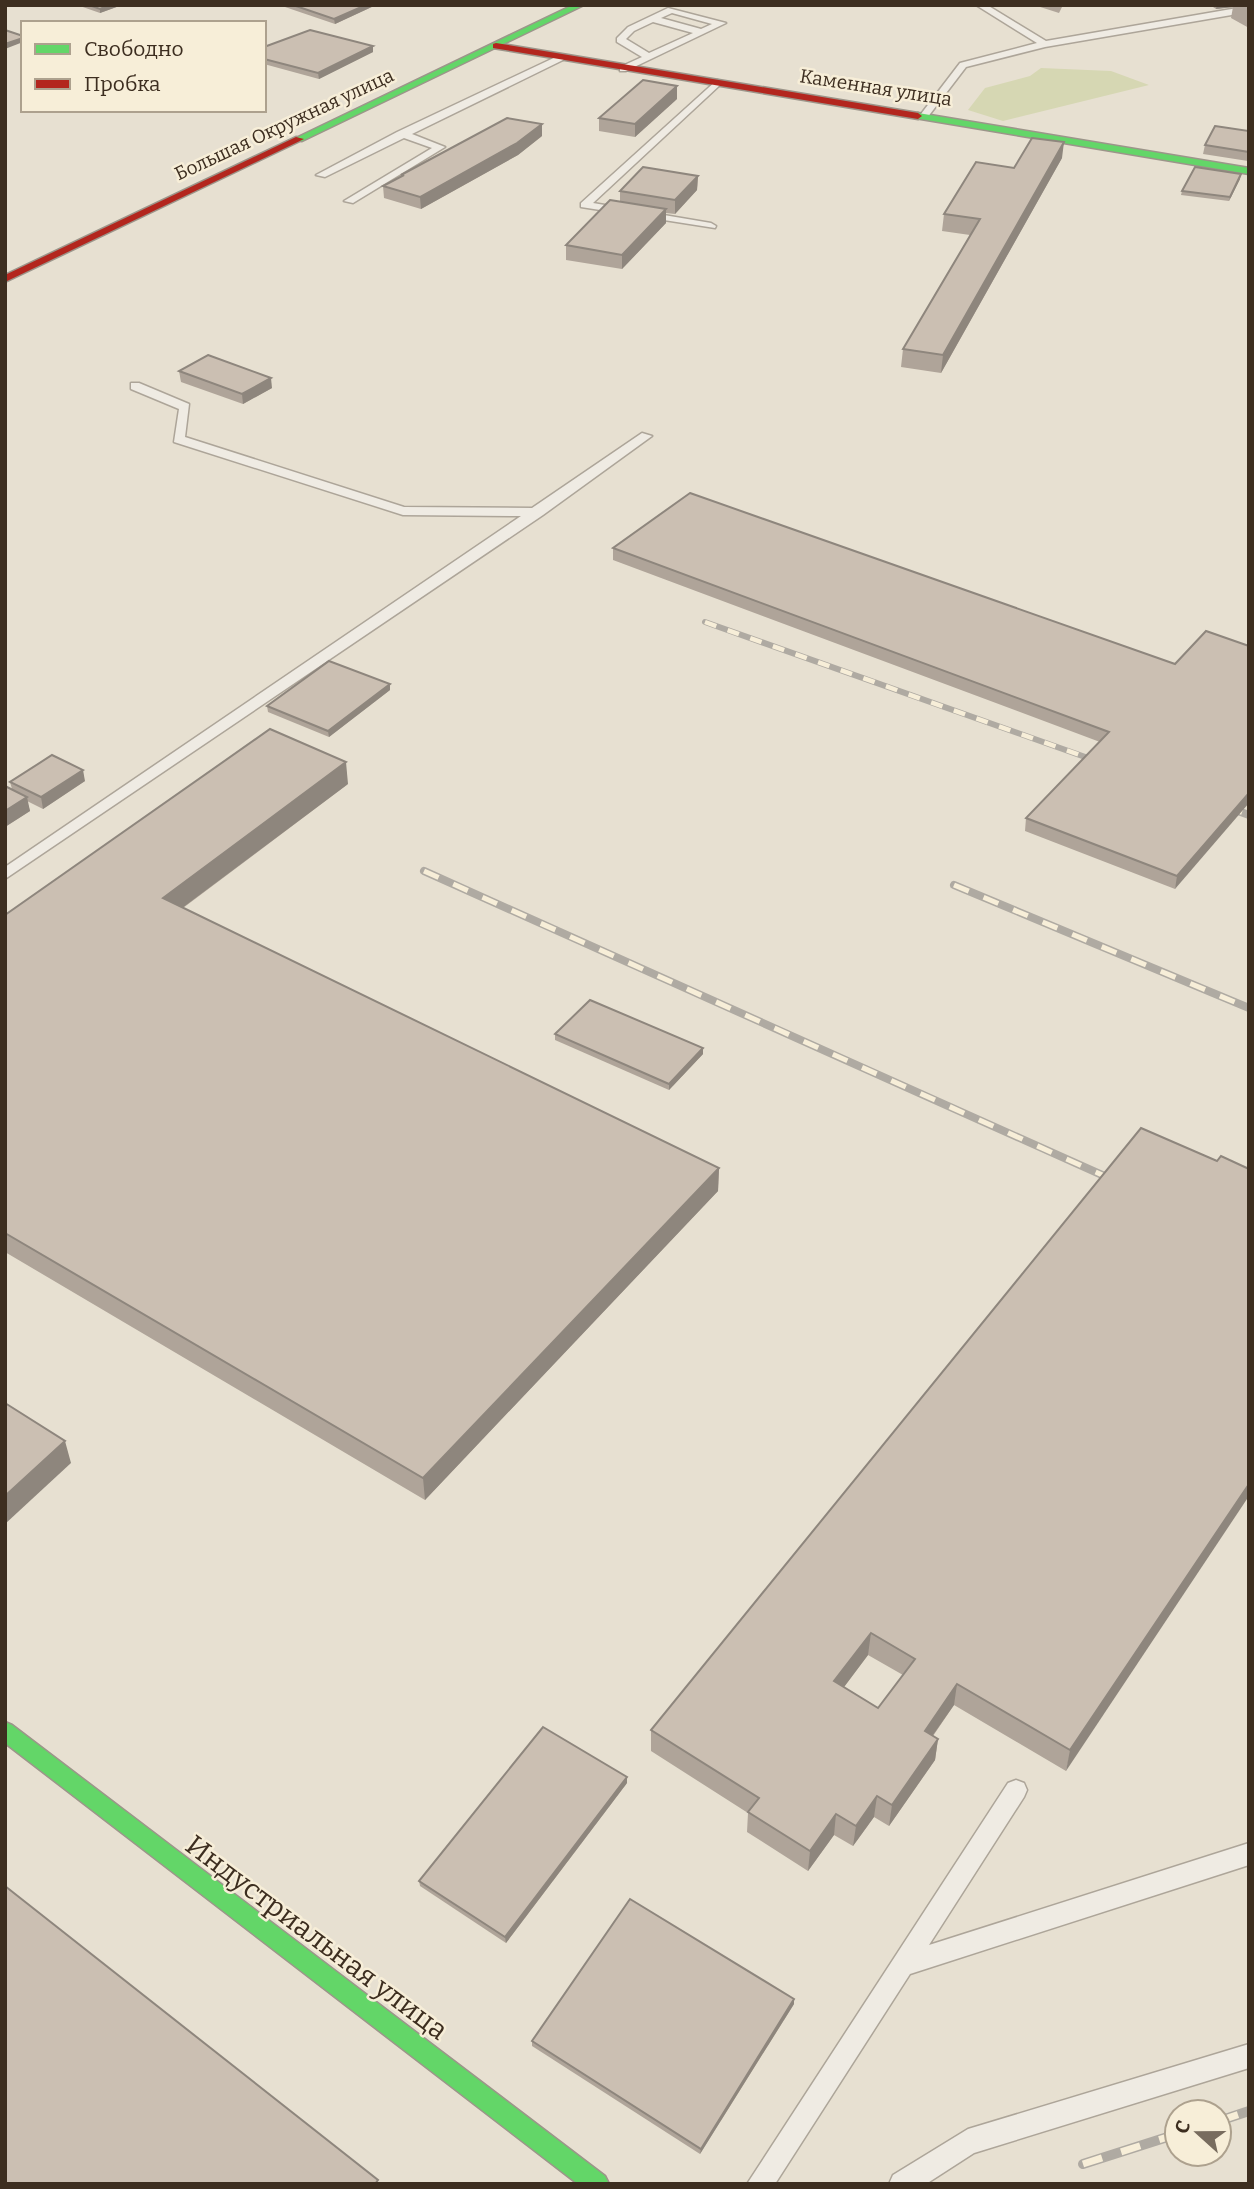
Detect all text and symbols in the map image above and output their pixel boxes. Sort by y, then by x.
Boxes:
legend [21,21,266,112]
text: Свободно [84,36,184,62]
street label: Большая Окружная улица [171,63,398,185]
street label: Каменная улица [798,64,954,111]
text: Пробка [84,71,161,97]
street label: Индустриальная улица [179,1828,454,2047]
north arrow [1163,2098,1233,2168]
text: С [1170,2117,1195,2137]

